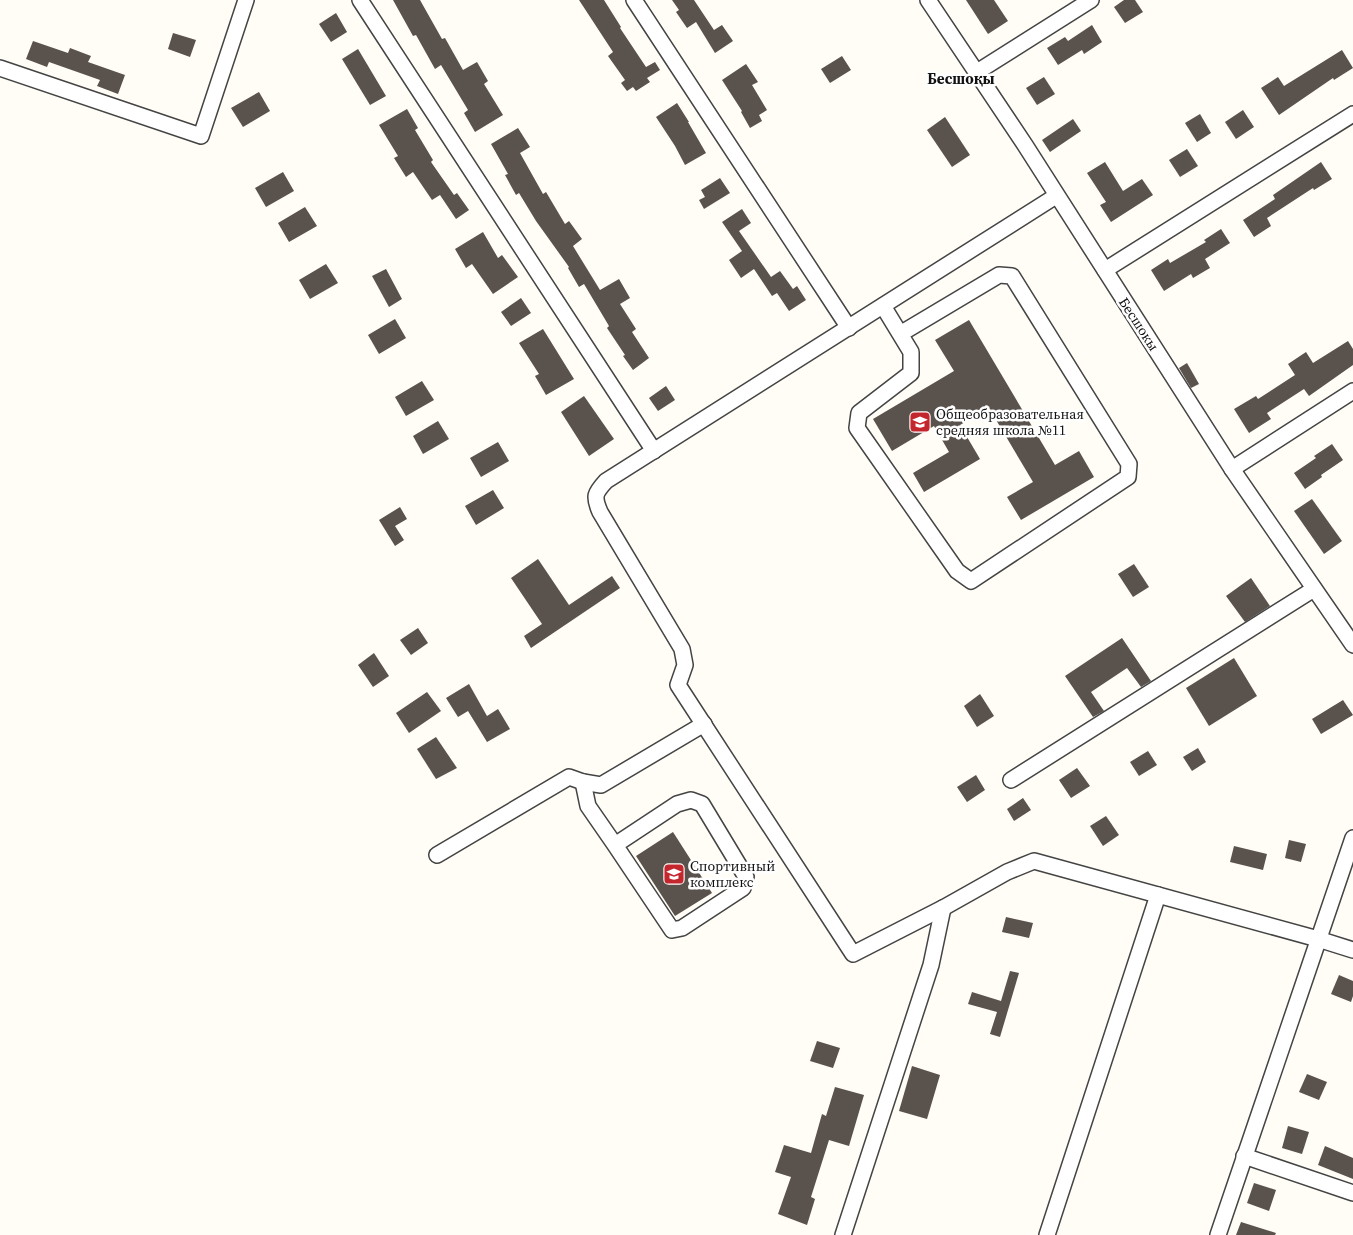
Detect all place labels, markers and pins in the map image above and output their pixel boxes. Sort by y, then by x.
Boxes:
place label: Общеобразовательная средняя школа №11 [936,404,1084,440]
school or university icon: Общеобразовательная средняя школа №11 [908,410,932,434]
place label: Спортивный комплекс [690,856,775,892]
school or university icon: Спортивный комплекс [662,862,686,886]

